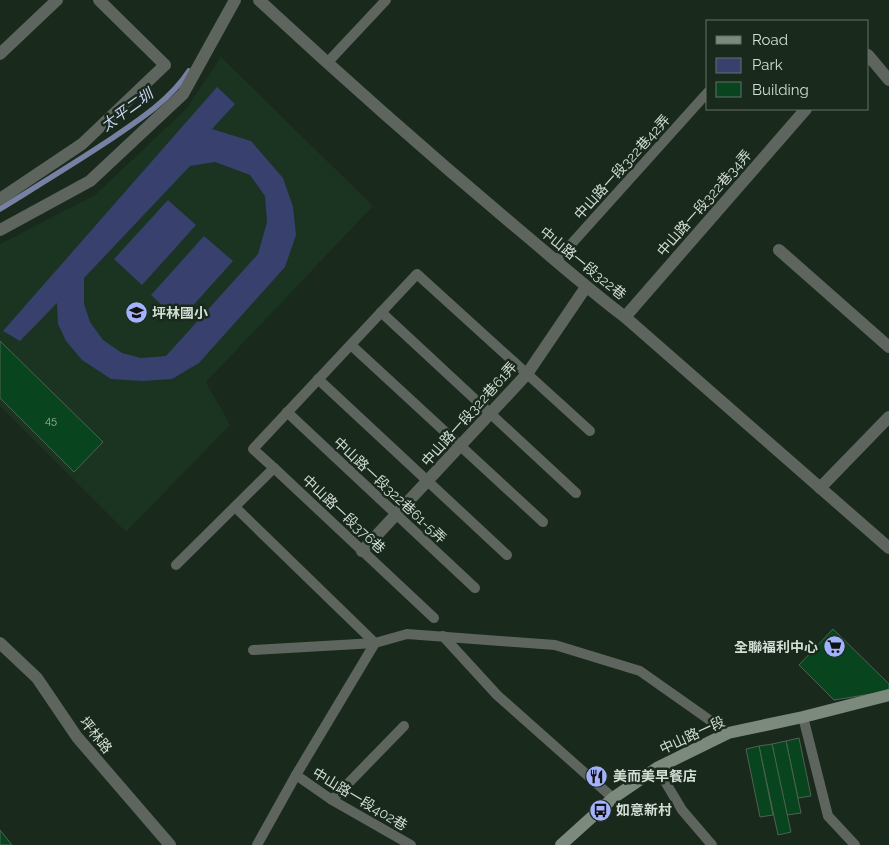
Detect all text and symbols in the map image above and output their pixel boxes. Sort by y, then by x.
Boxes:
legend [706,20,869,110]
text: Road [752,31,788,49]
text: Park [752,56,783,74]
text: Building [752,81,809,99]
water label: 太平二圳 [97,84,158,135]
street label: 中山路一段322巷42弄 [571,111,673,223]
street label: 中山路一段322巷34弄 [654,147,754,259]
street label: 中山路一段322巷 [537,223,629,303]
school or university icon: 坪林國小 [124,301,148,325]
place label: 坪林國小 [152,305,208,321]
street label: 中山路一段322巷61弄 [418,359,520,469]
house number: 45 [45,414,57,427]
street label: 中山路一段322巷61-5弄 [330,434,450,546]
street label: 中山路一段376巷 [299,472,389,556]
supermarket icon: 全聯福利中心 [822,635,846,659]
place label: 全聯福利中心 [734,639,818,655]
street label: 中山路一段 [657,713,727,757]
street label: 坪林路 [77,714,115,756]
street label: 中山路一段402巷 [310,764,410,834]
restaurant icon: 美而美早餐店 [585,764,609,788]
place label: 美而美早餐店 [613,768,697,784]
bus stop icon: 如意新村 [588,798,612,822]
place label: 如意新村 [616,802,672,818]

